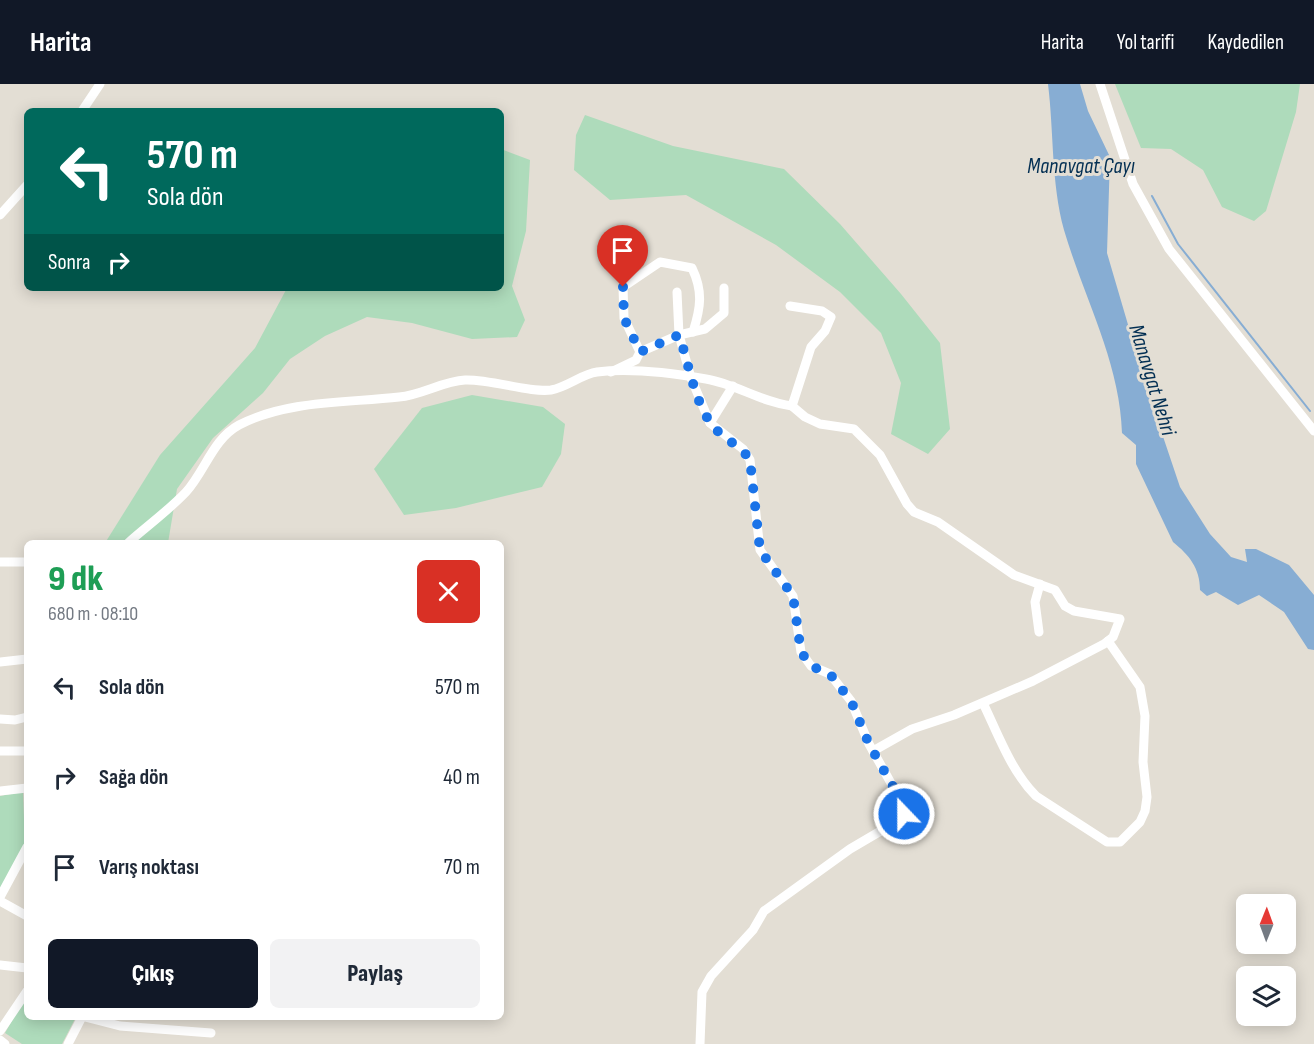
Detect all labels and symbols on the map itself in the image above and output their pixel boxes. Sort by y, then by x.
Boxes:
water label: Manavgat Çayı [1027,153,1135,180]
pin [597,225,648,287]
water label: Manavgat Nehri [1122,321,1182,440]
position arrow [872,782,936,846]
north arrow [1236,894,1296,954]

